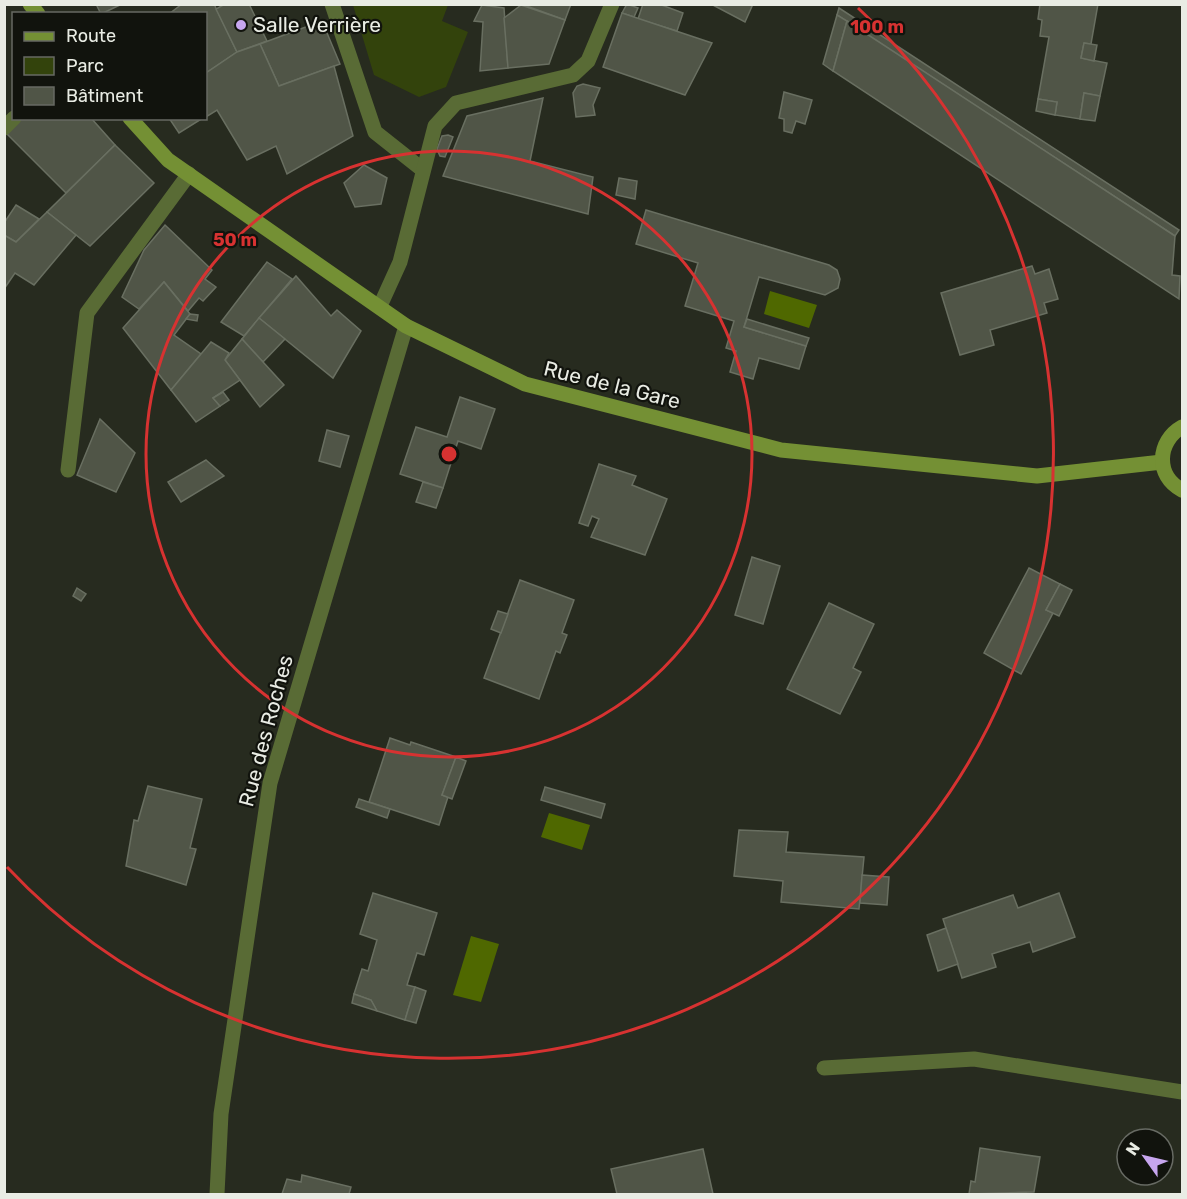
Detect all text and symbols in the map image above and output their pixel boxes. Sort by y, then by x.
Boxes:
legend [12,12,207,120]
place label: Salle Verrière [253,12,381,37]
text: 100 m [850,16,904,38]
marker: Salle Verrière [234,18,248,32]
text: Route [66,25,116,47]
text: Parc [66,55,104,77]
text: Bâtiment [66,85,143,107]
text: 50 m [213,229,257,251]
street label: Rue de la Gare [541,355,683,414]
centre of rings [439,444,459,464]
street label: Rue des Roches [233,652,298,809]
north arrow [1115,1127,1175,1187]
text: N [1122,1139,1144,1159]

